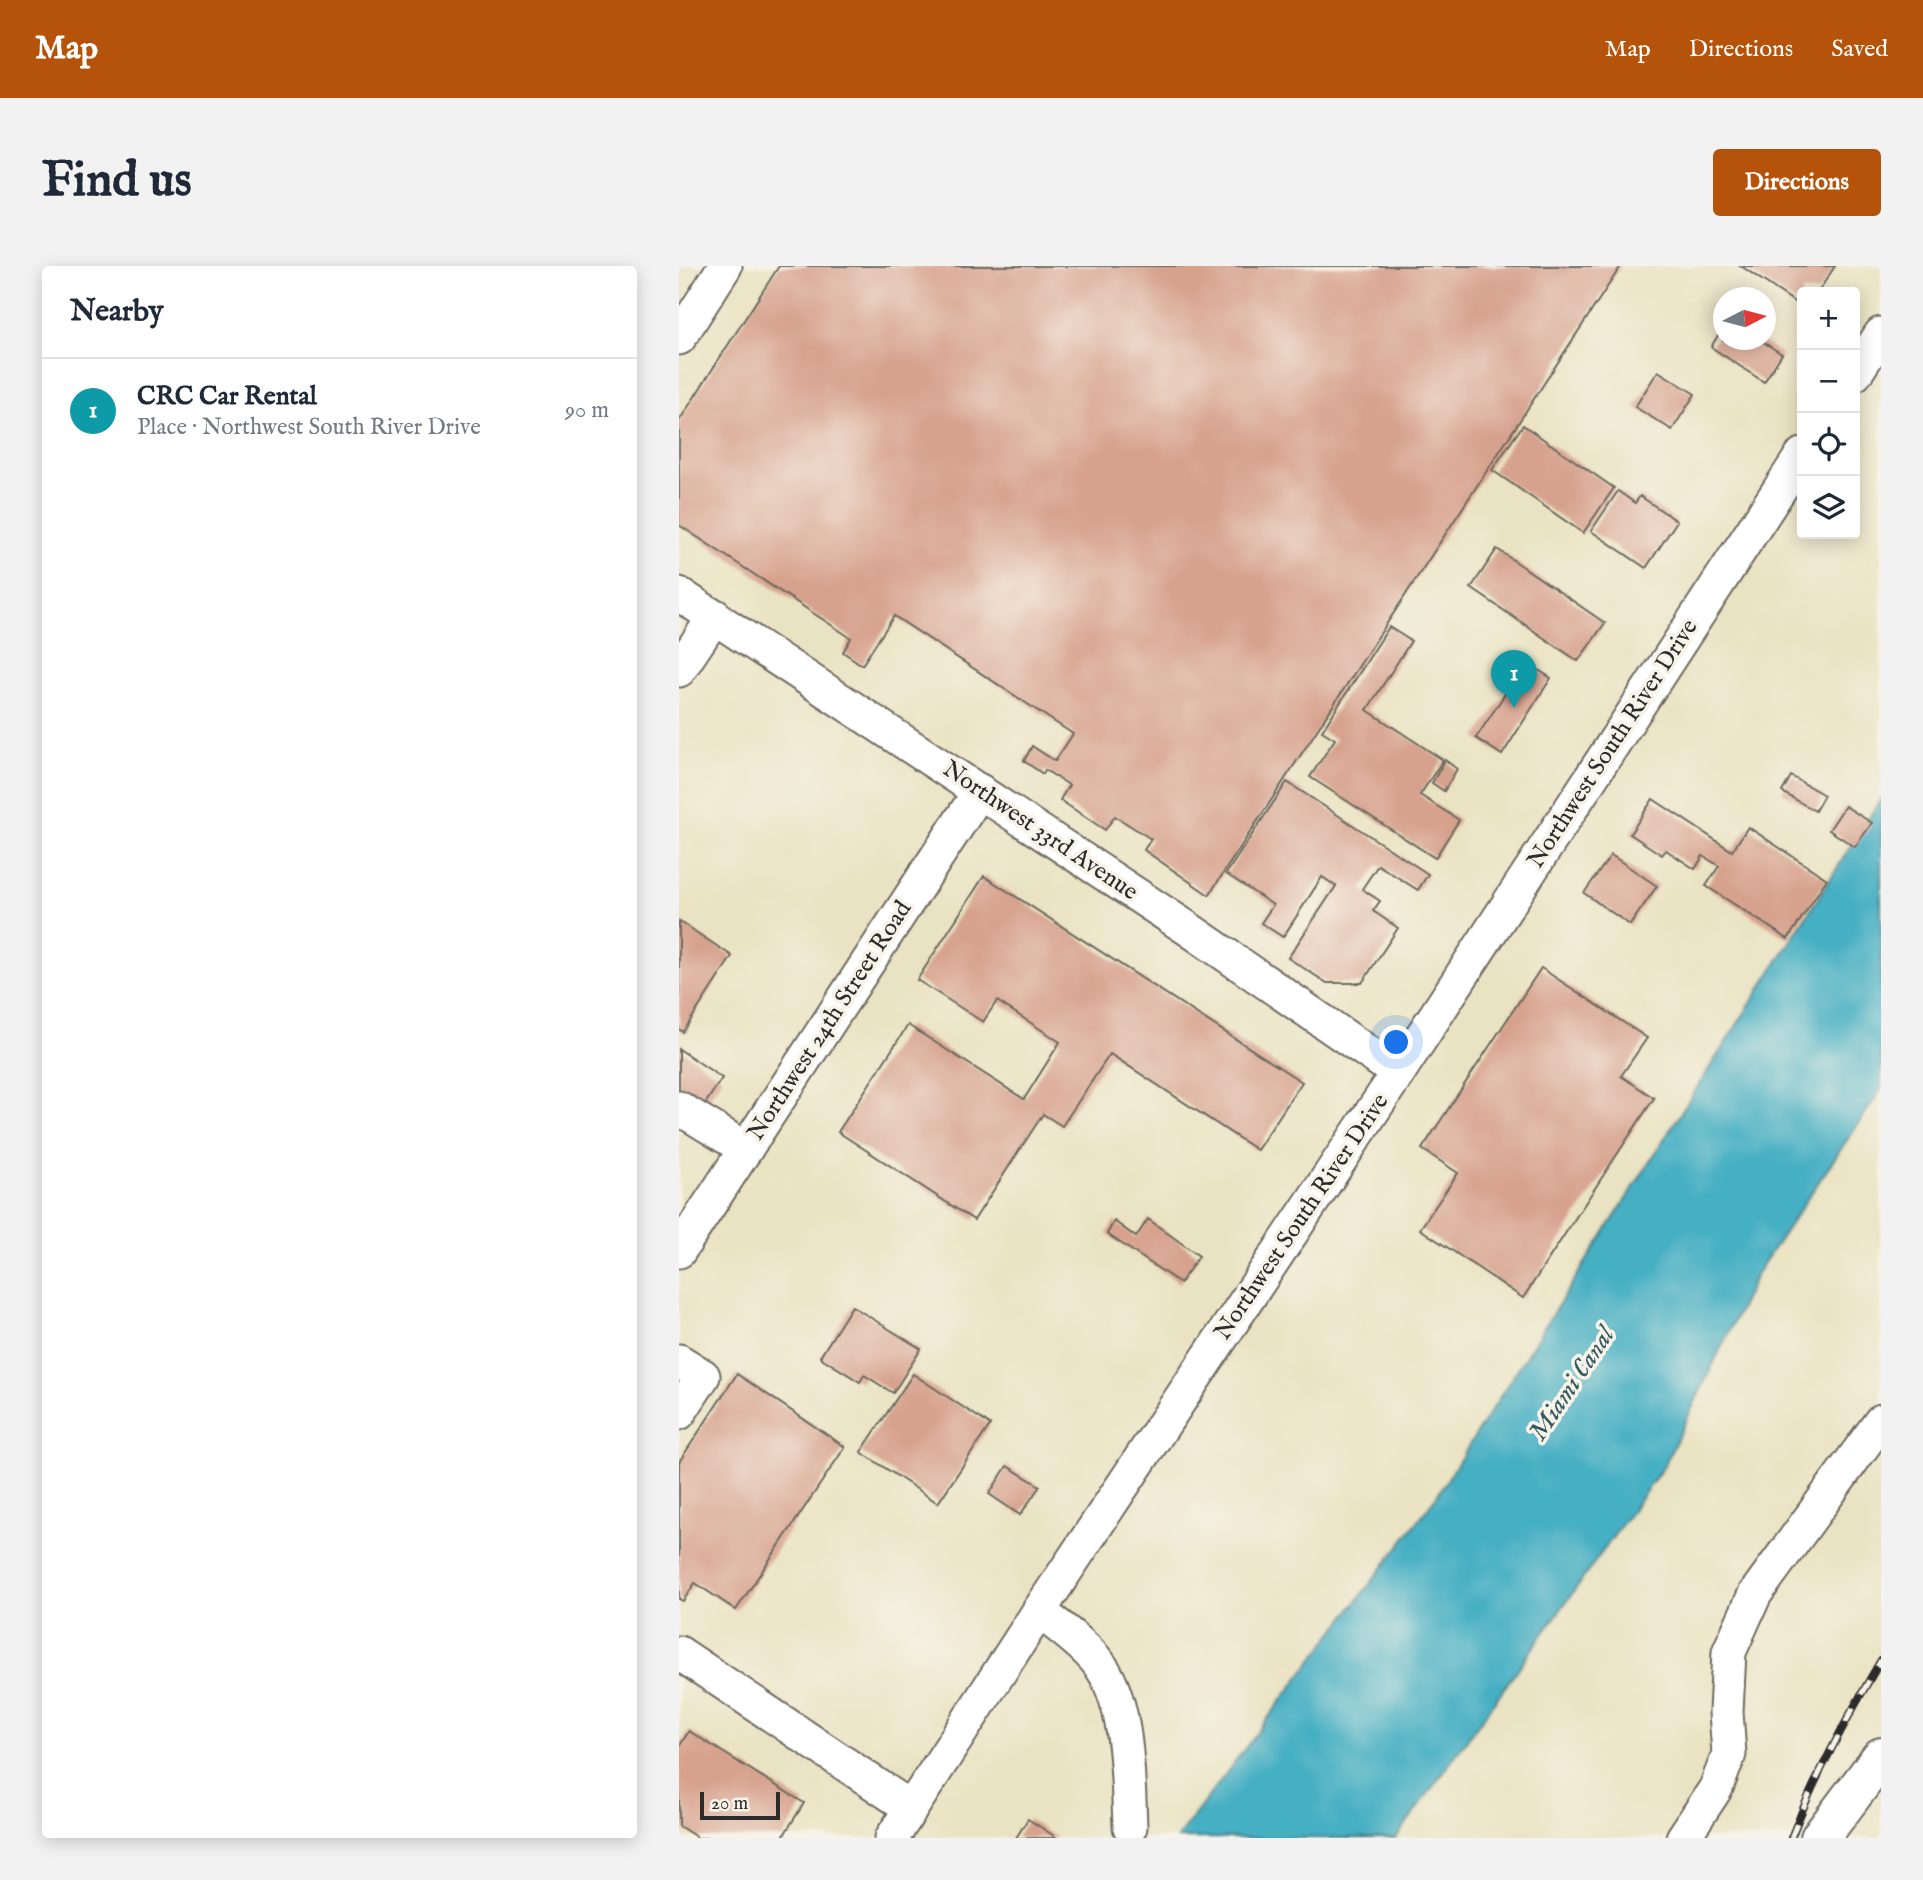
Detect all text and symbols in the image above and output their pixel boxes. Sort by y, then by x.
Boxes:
text: Map [35,28,98,70]
text: Map [1605,34,1651,65]
text: Directions [1689,34,1793,65]
text: Saved [1831,34,1888,65]
button: Directions [1713,149,1881,216]
text: Find us [42,151,192,213]
north arrow [1713,287,1776,350]
map controls [1797,287,1860,539]
button: + [1797,287,1860,350]
text: Nearby [70,293,163,331]
button: − [1797,350,1860,413]
text: CRC Car Rental [137,380,317,413]
text: 1 [89,396,97,425]
text: 90 m [565,396,609,425]
text: Place · Northwest South River Drive [137,413,481,442]
button: locate [1797,413,1860,476]
button: layers [1797,476,1860,539]
street label: Northwest South River Drive [1521,614,1705,874]
pin: 1 [1491,650,1537,708]
street label: Northwest 33rd Avenue [936,754,1144,908]
street label: Northwest 24th Street Road [741,895,919,1147]
your location [1379,1025,1413,1059]
street label: Northwest South River Drive [1208,1088,1396,1346]
water label: Miami Canal [1522,1319,1623,1447]
scale bar [700,1789,781,1821]
text: 20 m [711,1792,748,1816]

